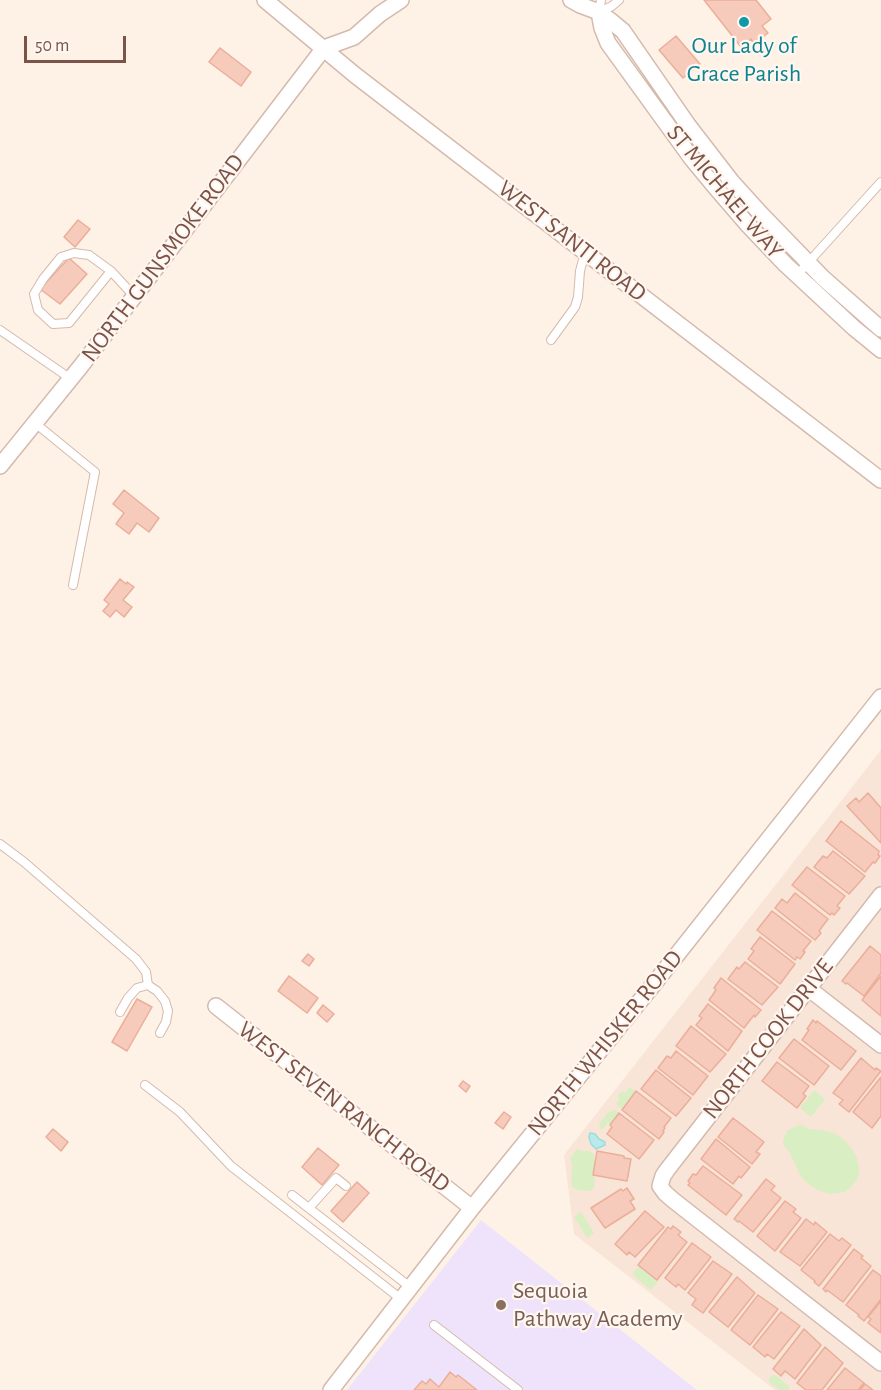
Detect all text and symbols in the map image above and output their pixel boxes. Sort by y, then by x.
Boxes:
marker: Our Lady of Grace Parish [737,15,751,29]
scale bar [27,24,129,62]
place label: Our Lady of Grace Parish [687,32,801,88]
text: 50 m [35,37,69,55]
street label: ST MICHAEL WAY [661,119,789,265]
street label: NORTH GUNSMOKE ROAD [75,148,251,368]
street label: WEST SANTI ROAD [492,174,652,308]
street label: NORTH WHISKER ROAD [521,944,689,1142]
street label: NORTH COOK DRIVE [696,953,840,1125]
street label: WEST SEVEN RANCH ROAD [232,1015,456,1199]
place label: Sequoia Pathway Academy [513,1277,682,1333]
marker: Sequoia Pathway Academy [494,1298,508,1312]

